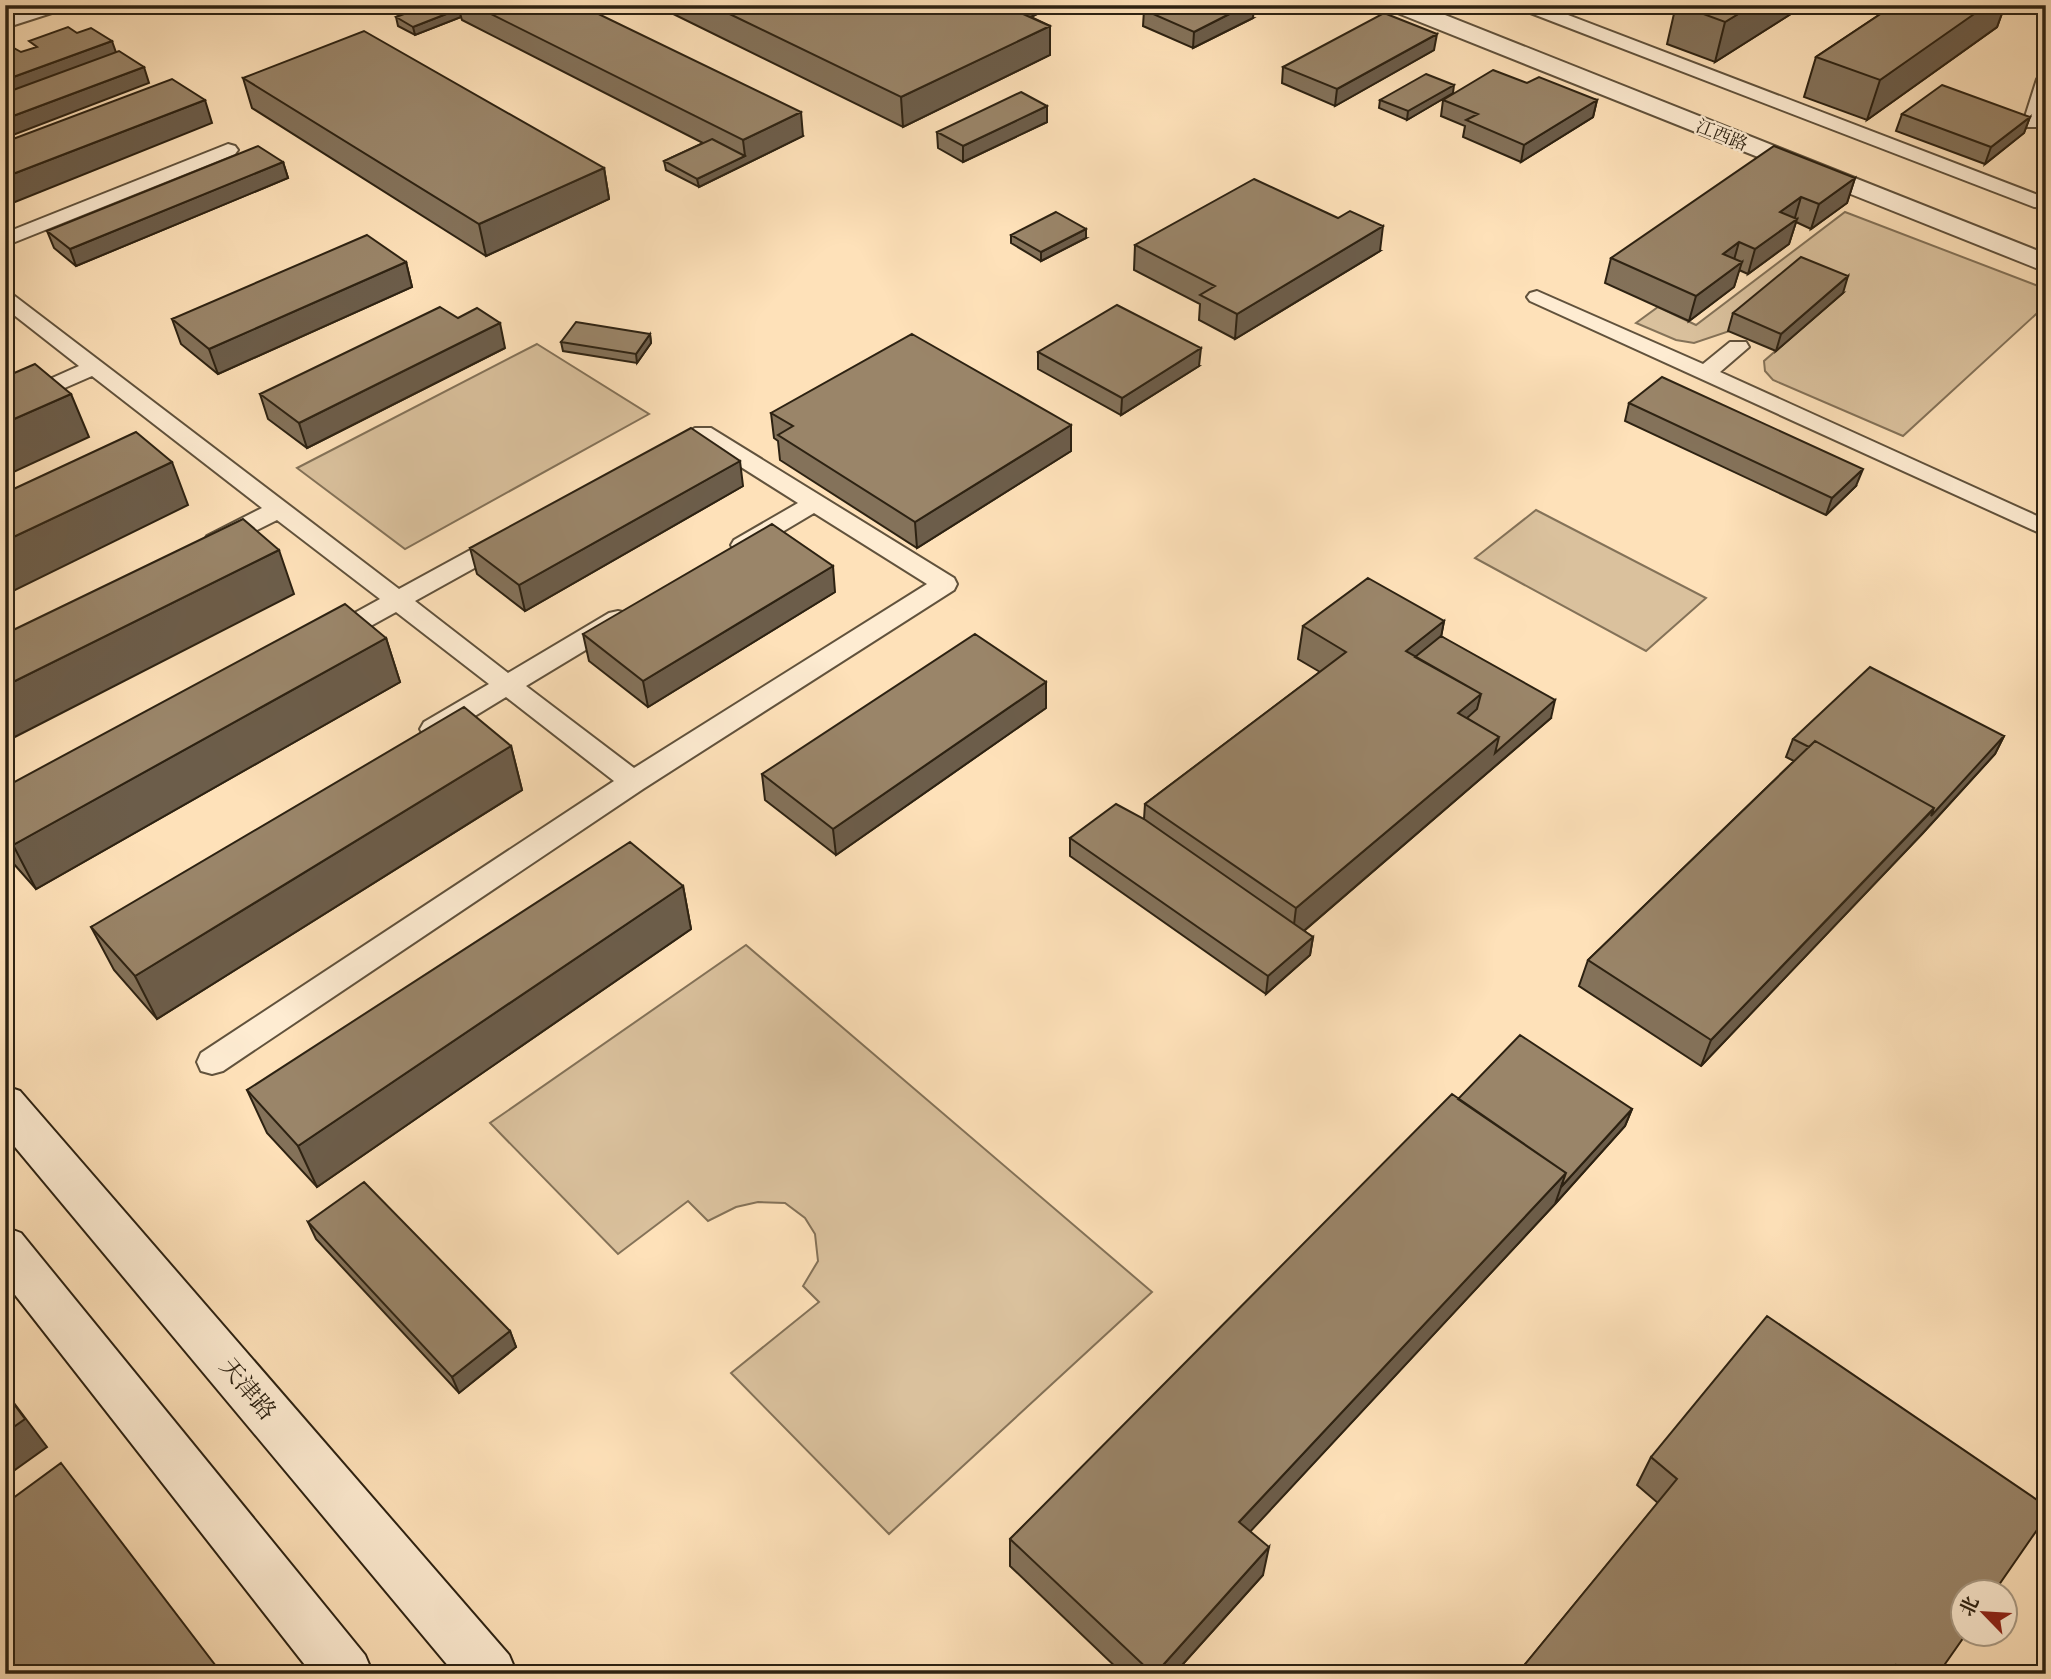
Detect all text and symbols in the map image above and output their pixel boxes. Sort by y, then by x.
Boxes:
street label: 江西路 [1692,115,1751,156]
street label: 天津路 [213,1352,283,1427]
north arrow [1950,1578,2020,1648]
text: 北 [1955,1593,1984,1620]

